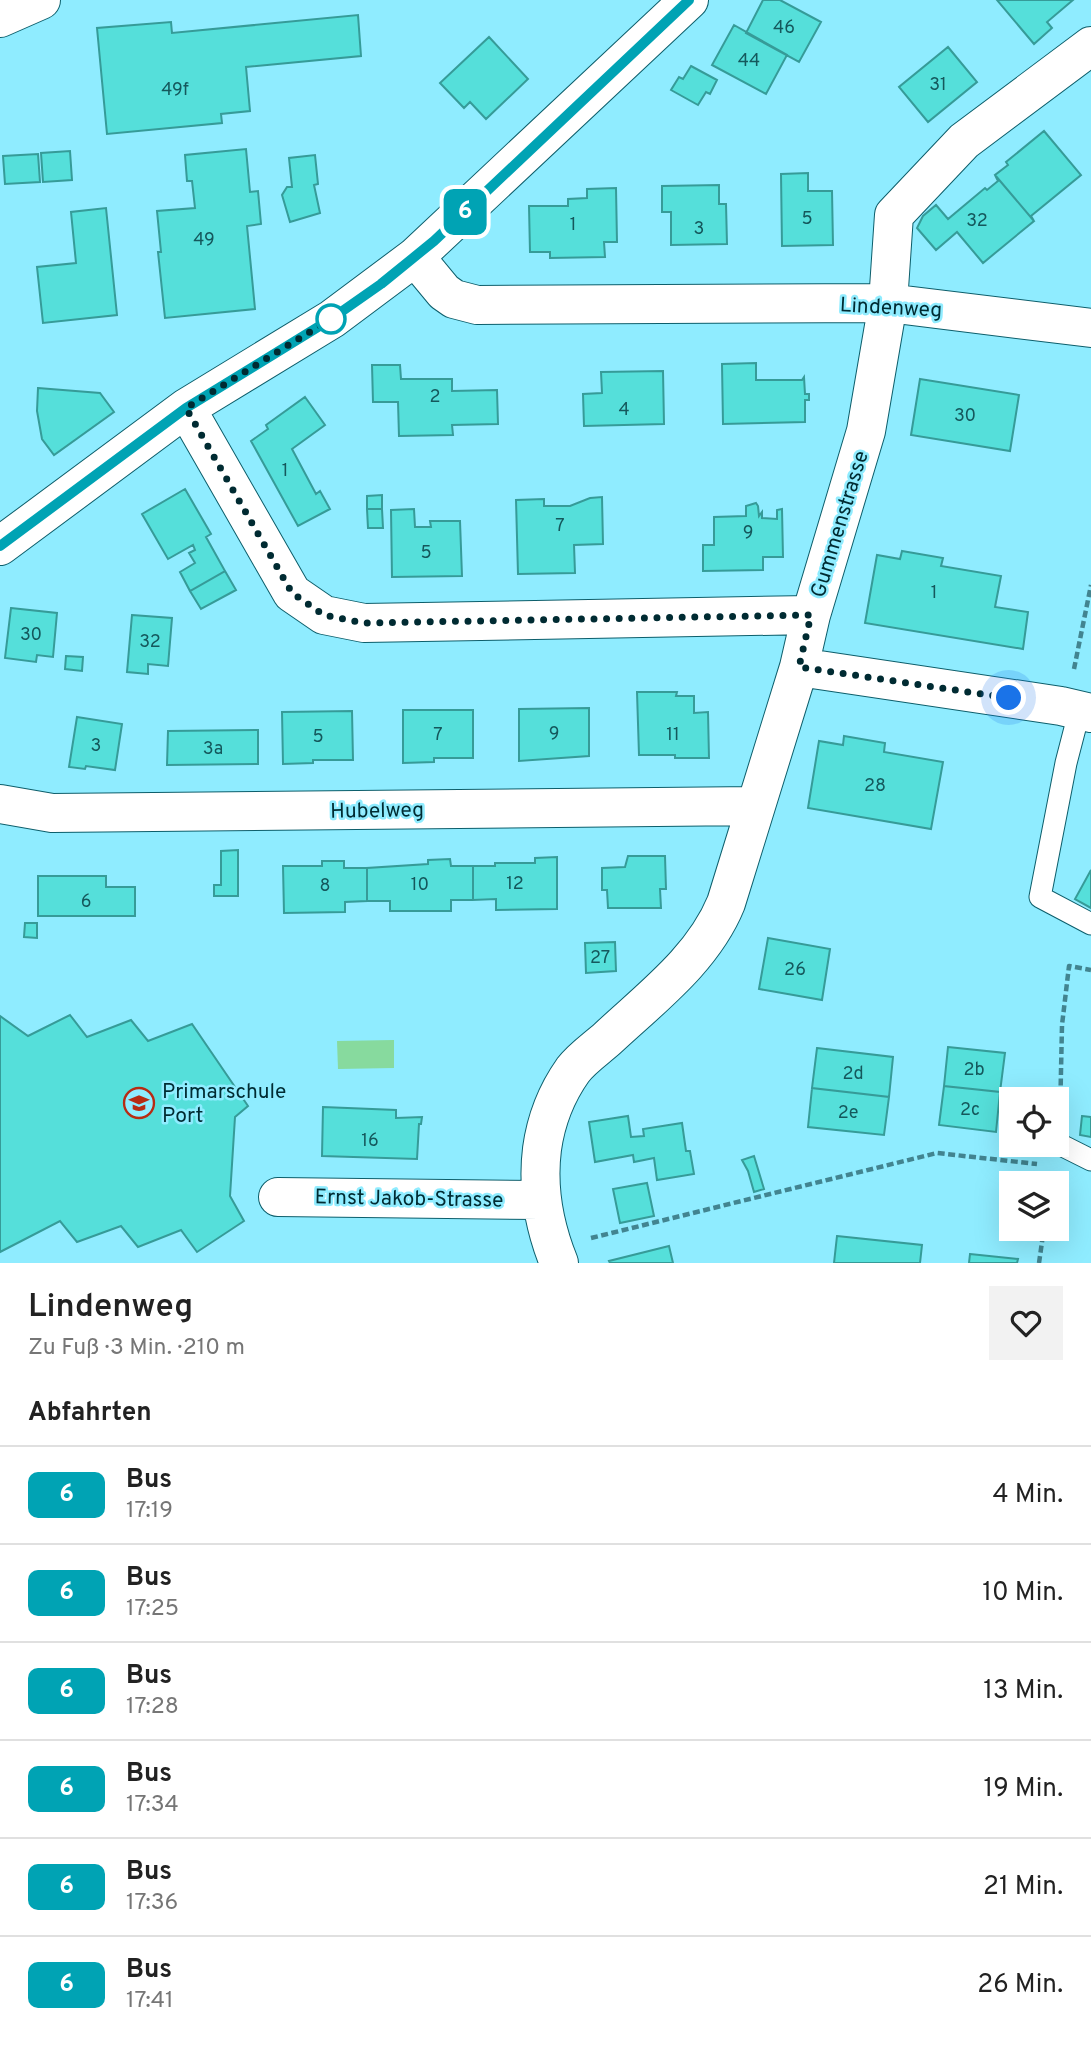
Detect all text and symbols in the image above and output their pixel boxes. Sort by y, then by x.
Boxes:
house number: 46 [773,17,795,40]
house number: 44 [738,50,760,73]
house number: 31 [929,74,947,97]
house number: 49f [161,79,189,102]
line badge: 6 [442,189,488,235]
text: 6 [458,197,472,227]
house number: 5 [801,208,813,231]
house number: 32 [966,210,988,233]
house number: 1 [570,214,576,237]
house number: 3 [694,218,704,241]
house number: 49 [193,229,215,252]
street label: Lindenweg [839,292,943,325]
unlabelled marker [316,304,346,334]
house number: 2 [429,386,441,409]
house number: 4 [618,399,630,422]
house number: 30 [954,405,976,428]
street label: Gummenstrasse [805,448,876,601]
house number: 1 [282,460,288,483]
house number: 7 [555,515,565,538]
house number: 9 [743,522,753,545]
house number: 5 [420,542,432,565]
house number: 1 [931,582,937,605]
house number: 30 [20,624,42,647]
house number: 32 [139,631,161,654]
your location [991,680,1026,715]
house number: 9 [549,723,559,746]
house number: 7 [433,724,443,747]
house number: 11 [666,724,680,747]
house number: 5 [312,726,324,749]
house number: 3 [91,735,101,758]
house number: 3a [203,738,223,761]
house number: 28 [864,775,886,798]
street label: Hubelweg [330,797,424,826]
house number: 12 [506,873,524,896]
house number: 10 [411,874,429,897]
house number: 8 [320,875,331,898]
house number: 6 [81,891,91,914]
house number: 27 [590,947,610,970]
house number: 26 [784,959,806,982]
house number: 2b [963,1059,985,1082]
house number: 2d [842,1063,864,1086]
place label: Primarschule Port [162,1079,286,1130]
school or university icon: Primarschule Port [122,1086,156,1120]
map controls [999,1087,1069,1241]
button: locate [999,1087,1069,1157]
house number: 2c [960,1099,980,1122]
house number: 2e [838,1102,858,1125]
house number: 16 [361,1130,379,1153]
button: layers [999,1171,1069,1241]
street label: Ernst Jakob-Strasse [314,1184,504,1215]
button: heart [989,1286,1063,1360]
text: Lindenweg [28,1287,193,1329]
text: Zu Fuß · 3 Min. · 210 m [28,1334,245,1363]
text: Abfahrten [28,1397,152,1430]
text: Bus [126,1464,172,1497]
text: 4 Min. [993,1479,1063,1512]
text: 6 [59,1480,74,1510]
text: 17:19 [126,1497,173,1526]
text: Bus [126,1562,172,1595]
text: 10 Min. [982,1577,1063,1610]
text: 6 [59,1578,74,1608]
text: 17:25 [126,1595,179,1624]
text: Bus [126,1660,172,1693]
text: 13 Min. [983,1675,1063,1708]
text: 6 [59,1676,74,1706]
text: 17:28 [126,1693,179,1722]
text: Bus [126,1758,172,1791]
text: 19 Min. [983,1773,1063,1806]
text: 6 [59,1774,74,1804]
text: 17:34 [126,1791,179,1820]
text: Bus [126,1856,172,1889]
text: 21 Min. [983,1871,1063,1904]
text: 6 [59,1872,74,1902]
text: 17:36 [126,1889,178,1918]
text: Bus [126,1954,172,1987]
text: 26 Min. [977,1969,1063,2002]
text: 6 [59,1970,74,2000]
text: 17:41 [126,1987,174,2016]

